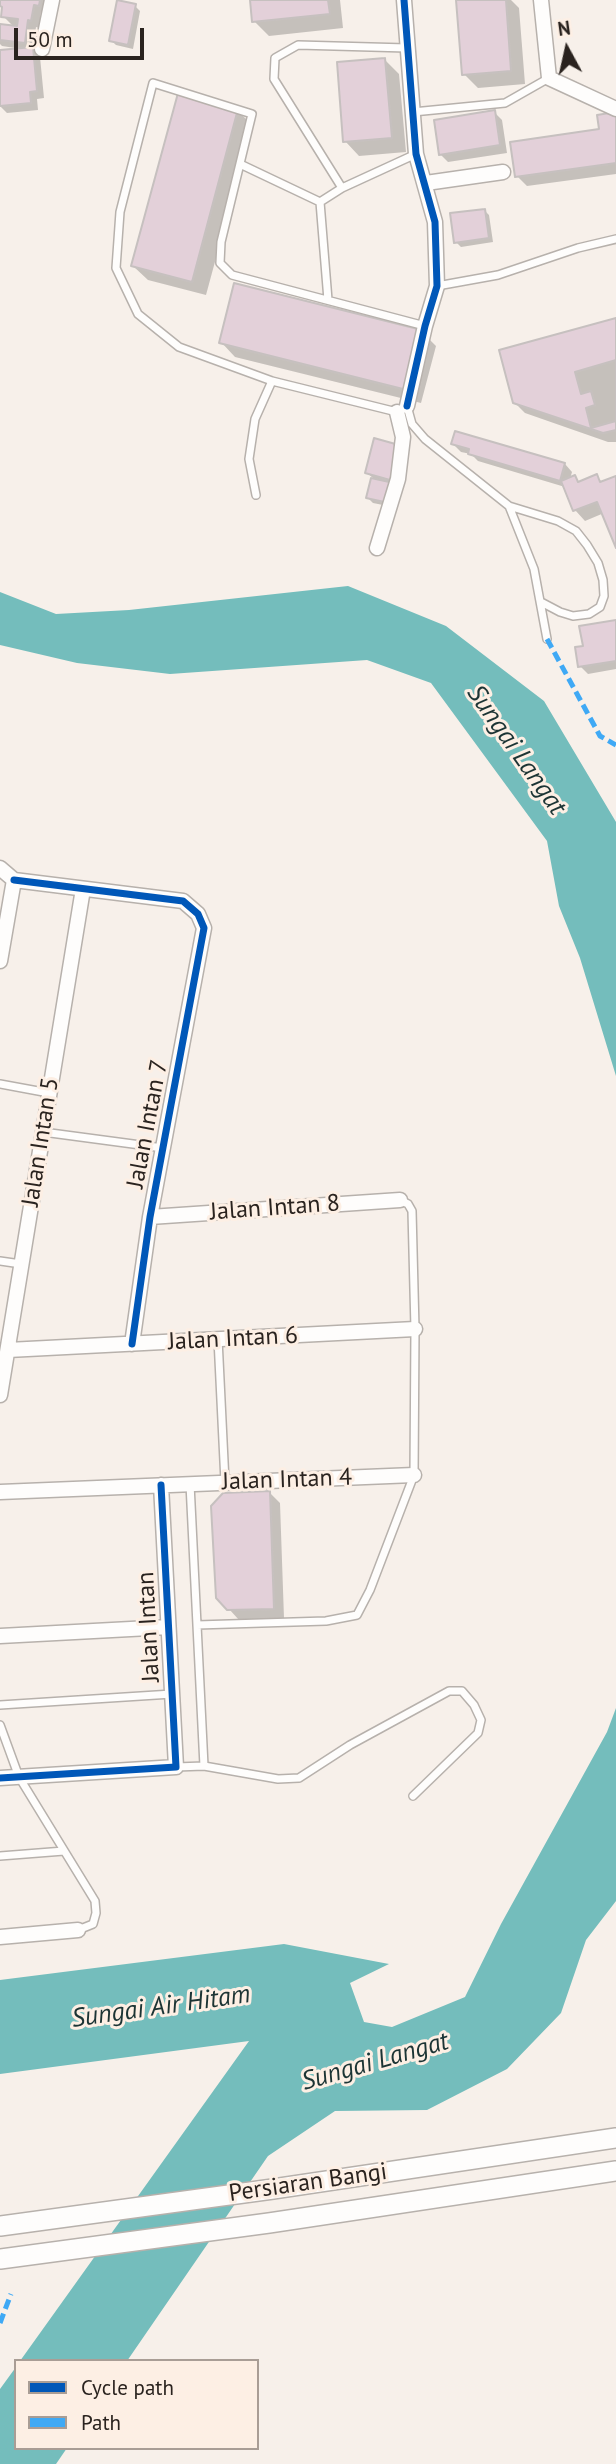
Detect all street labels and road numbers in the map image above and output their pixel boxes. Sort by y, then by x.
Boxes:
street label: Jalan Intan 7 [121,1057,175,1191]
street label: Jalan Intan 5 [17,1075,65,1209]
street label: Jalan Intan 8 [209,1189,341,1227]
street label: Jalan Intan 6 [167,1321,299,1357]
street label: Jalan Intan 4 [221,1463,353,1497]
street label: Jalan Intan [132,1571,166,1683]
street label: Persiaran Bangi [227,2158,389,2208]

